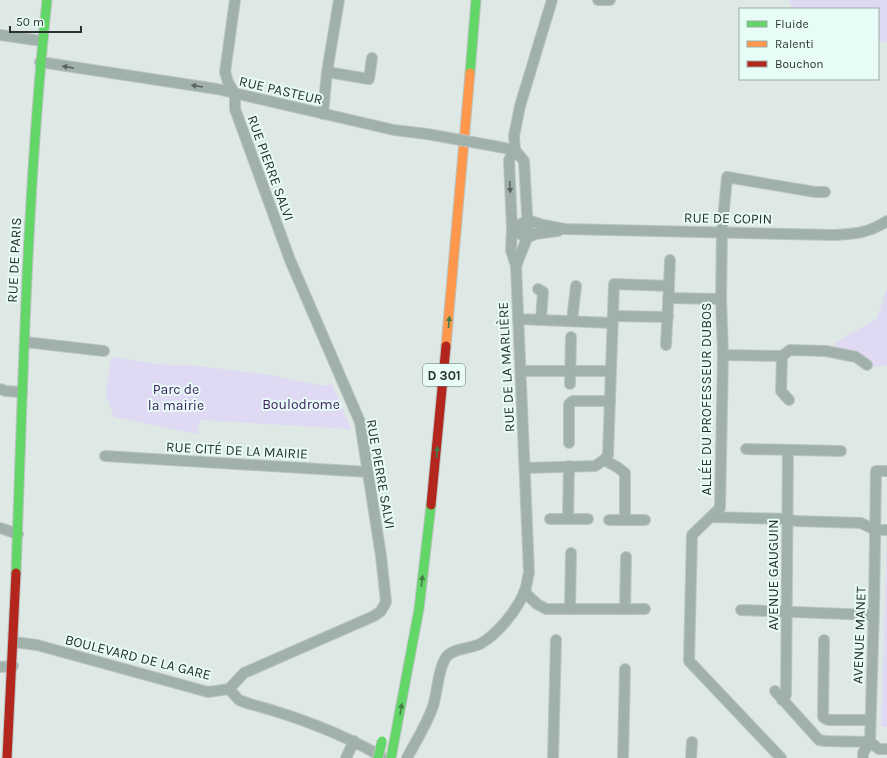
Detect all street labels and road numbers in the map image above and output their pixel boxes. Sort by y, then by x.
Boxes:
street label: RUE PASTEUR [237,73,324,108]
street label: RUE PIERRE SALVI [244,113,298,223]
street label: RUE DE COPIN [684,209,772,228]
street label: RUE DE PARIS [4,217,25,303]
street label: RUE DE LA MARLIÈRE [494,301,518,433]
street label: ALLÉE DU PROFESSEUR DUBOS [697,303,715,495]
road number: D 301 [423,364,465,386]
street label: RUE PIERRE SALVI [362,418,399,530]
street label: RUE CITÉ DE LA MAIRIE [166,437,308,463]
street label: AVENUE GAUGUIN [765,519,782,631]
street label: AVENUE MANET [849,586,870,684]
street label: BOULEVARD DE LA GARE [63,631,213,684]

